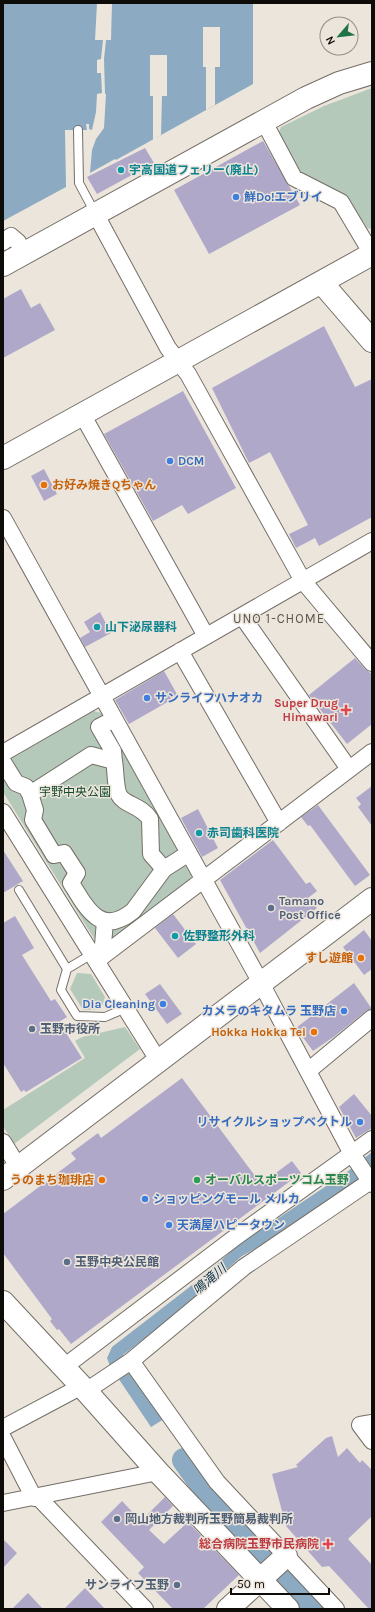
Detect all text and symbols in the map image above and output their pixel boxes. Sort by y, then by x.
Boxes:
north arrow [319,16,359,56]
text: N [323,34,338,47]
place label: 宇高国道フェリー(廃止) [129,163,259,177]
marker: 宇高国道フェリー(廃止) [116,165,126,175]
place label: 鮮Do!エブリイ [244,190,323,204]
marker: 鮮Do!エブリイ [231,192,241,202]
place label: DCM [178,454,204,468]
marker: DCM [165,456,175,466]
place label: お好み焼きQちゃん [52,478,156,492]
marker: お好み焼きQちゃん [39,480,49,490]
district label: UNO 1-CHOME [233,611,325,626]
place label: 山下泌尿器科 [105,620,177,634]
marker: 山下泌尿器科 [92,622,102,632]
place label: サンライフハナオカ [155,691,263,705]
marker: サンライフハナオカ [142,693,152,703]
place label: Super Drug Himawari [274,696,338,724]
marker: Super Drug Himawari [341,705,351,715]
park label: 宇野中央公園 [39,785,111,799]
place label: 赤司歯科医院 [207,826,279,840]
marker: 赤司歯科医院 [194,828,204,838]
place label: Tamano Post Office [279,894,341,922]
marker: Tamano Post Office [266,903,276,913]
place label: 佐野整形外科 [183,929,255,943]
marker: 佐野整形外科 [170,931,180,941]
place label: すし遊館 [305,951,353,965]
marker: すし遊館 [356,953,366,963]
place label: Dia Cleaning [82,997,155,1011]
marker: Dia Cleaning [158,999,168,1009]
place label: カメラのキタムラ 玉野店 [202,1004,336,1018]
marker: カメラのキタムラ 玉野店 [339,1006,349,1016]
place label: 玉野市役所 [40,1022,100,1036]
marker: 玉野市役所 [27,1024,37,1034]
place label: Hokka Hokka Tei [211,1025,306,1039]
marker: Hokka Hokka Tei [309,1027,319,1037]
place label: リサイクルショップベクトル [197,1115,352,1129]
marker: リサイクルショップベクトル [355,1117,365,1127]
place label: うのまち珈琲店 [10,1173,94,1187]
place label: オーバルスポーツコム玉野 [205,1173,349,1187]
marker: うのまち珈琲店 [97,1175,107,1185]
marker: オーバルスポーツコム玉野 [192,1175,202,1185]
place label: ショッピングモール メルカ [153,1192,300,1206]
marker: ショッピングモール メルカ [140,1194,150,1204]
place label: 天満屋ハピータウン [177,1218,285,1232]
marker: 天満屋ハピータウン [164,1220,174,1230]
place label: 玉野中央公民館 [75,1255,159,1269]
marker: 玉野中央公民館 [62,1257,72,1267]
water label: 鳴滝川 [190,1260,230,1298]
place label: 岡山地方裁判所玉野簡易裁判所 [125,1512,293,1526]
marker: 岡山地方裁判所玉野簡易裁判所 [112,1514,122,1524]
place label: 総合病院玉野市民病院 [199,1537,319,1551]
marker: 総合病院玉野市民病院 [322,1538,334,1550]
scale bar [231,1570,329,1596]
text: 50 m [237,1577,265,1591]
place label: サンライフ玉野 [85,1578,169,1592]
marker: サンライフ玉野 [172,1580,182,1590]

